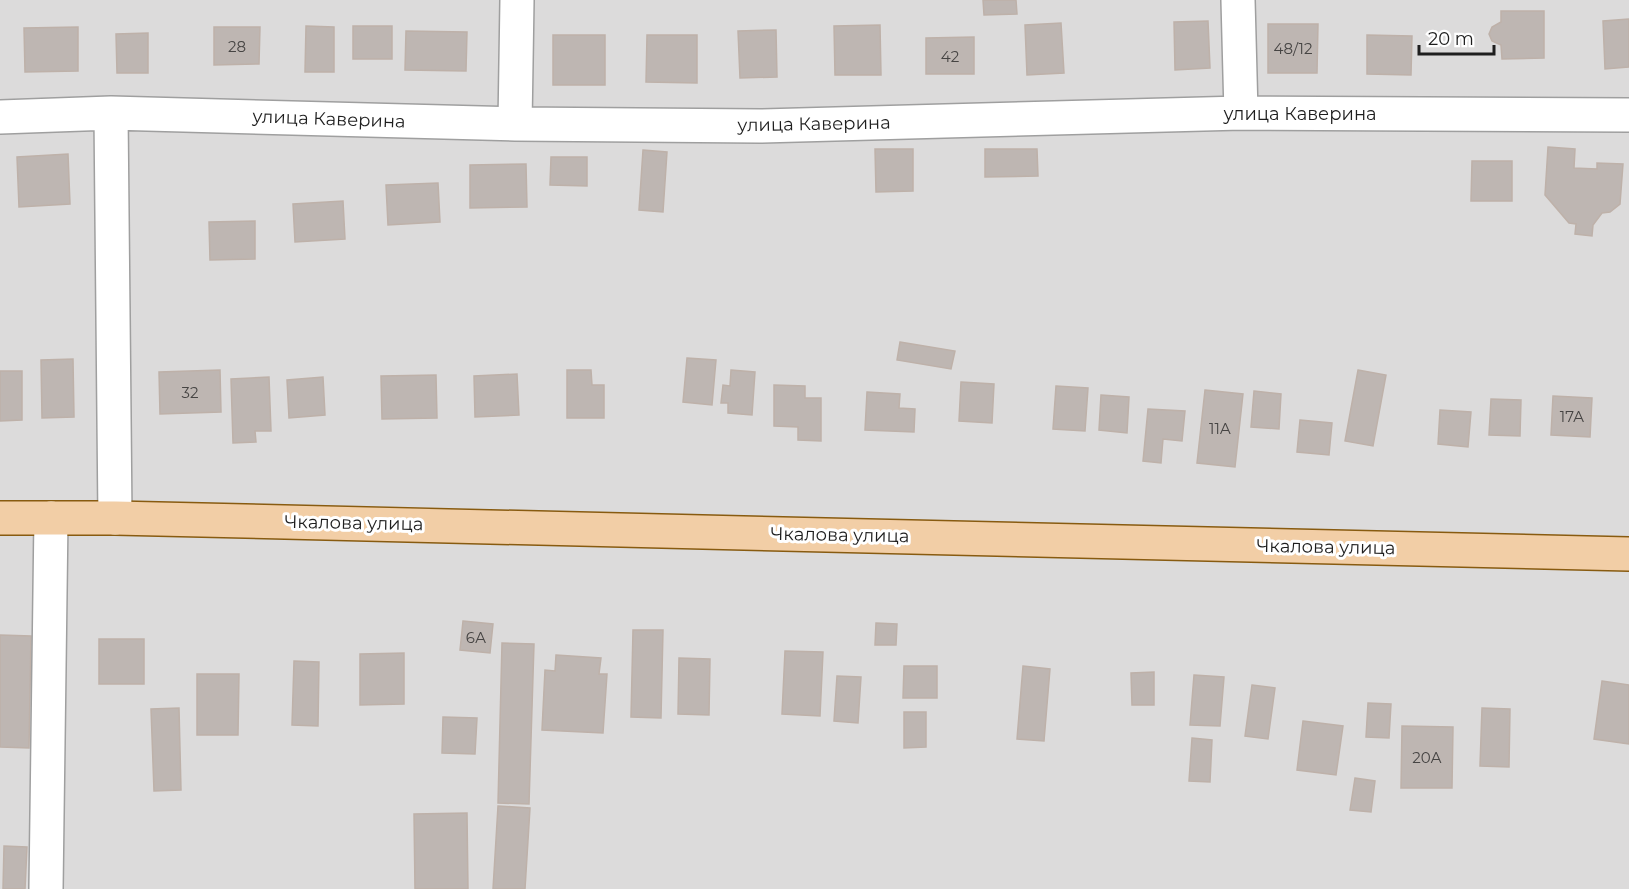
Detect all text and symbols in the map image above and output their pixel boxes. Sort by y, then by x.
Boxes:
scale bar [1419,18,1494,56]
text: 20 m [1428,28,1474,50]
house number: 28 [228,37,246,56]
house number: 48/12 [1273,39,1313,58]
house number: 42 [941,47,959,66]
street label: улица Каверина [1222,103,1377,125]
street label: улица Каверина [251,105,406,133]
street label: улица Каверина [736,112,891,136]
house number: 32 [182,383,198,402]
house number: 17А [1560,407,1584,426]
house number: 11А [1209,419,1231,438]
street label: Чкалова улица [284,511,424,535]
street label: Чкалова улица [770,523,910,547]
street label: Чкалова улица [1256,535,1396,559]
house number: 6А [466,628,486,647]
house number: 20А [1412,748,1442,767]

